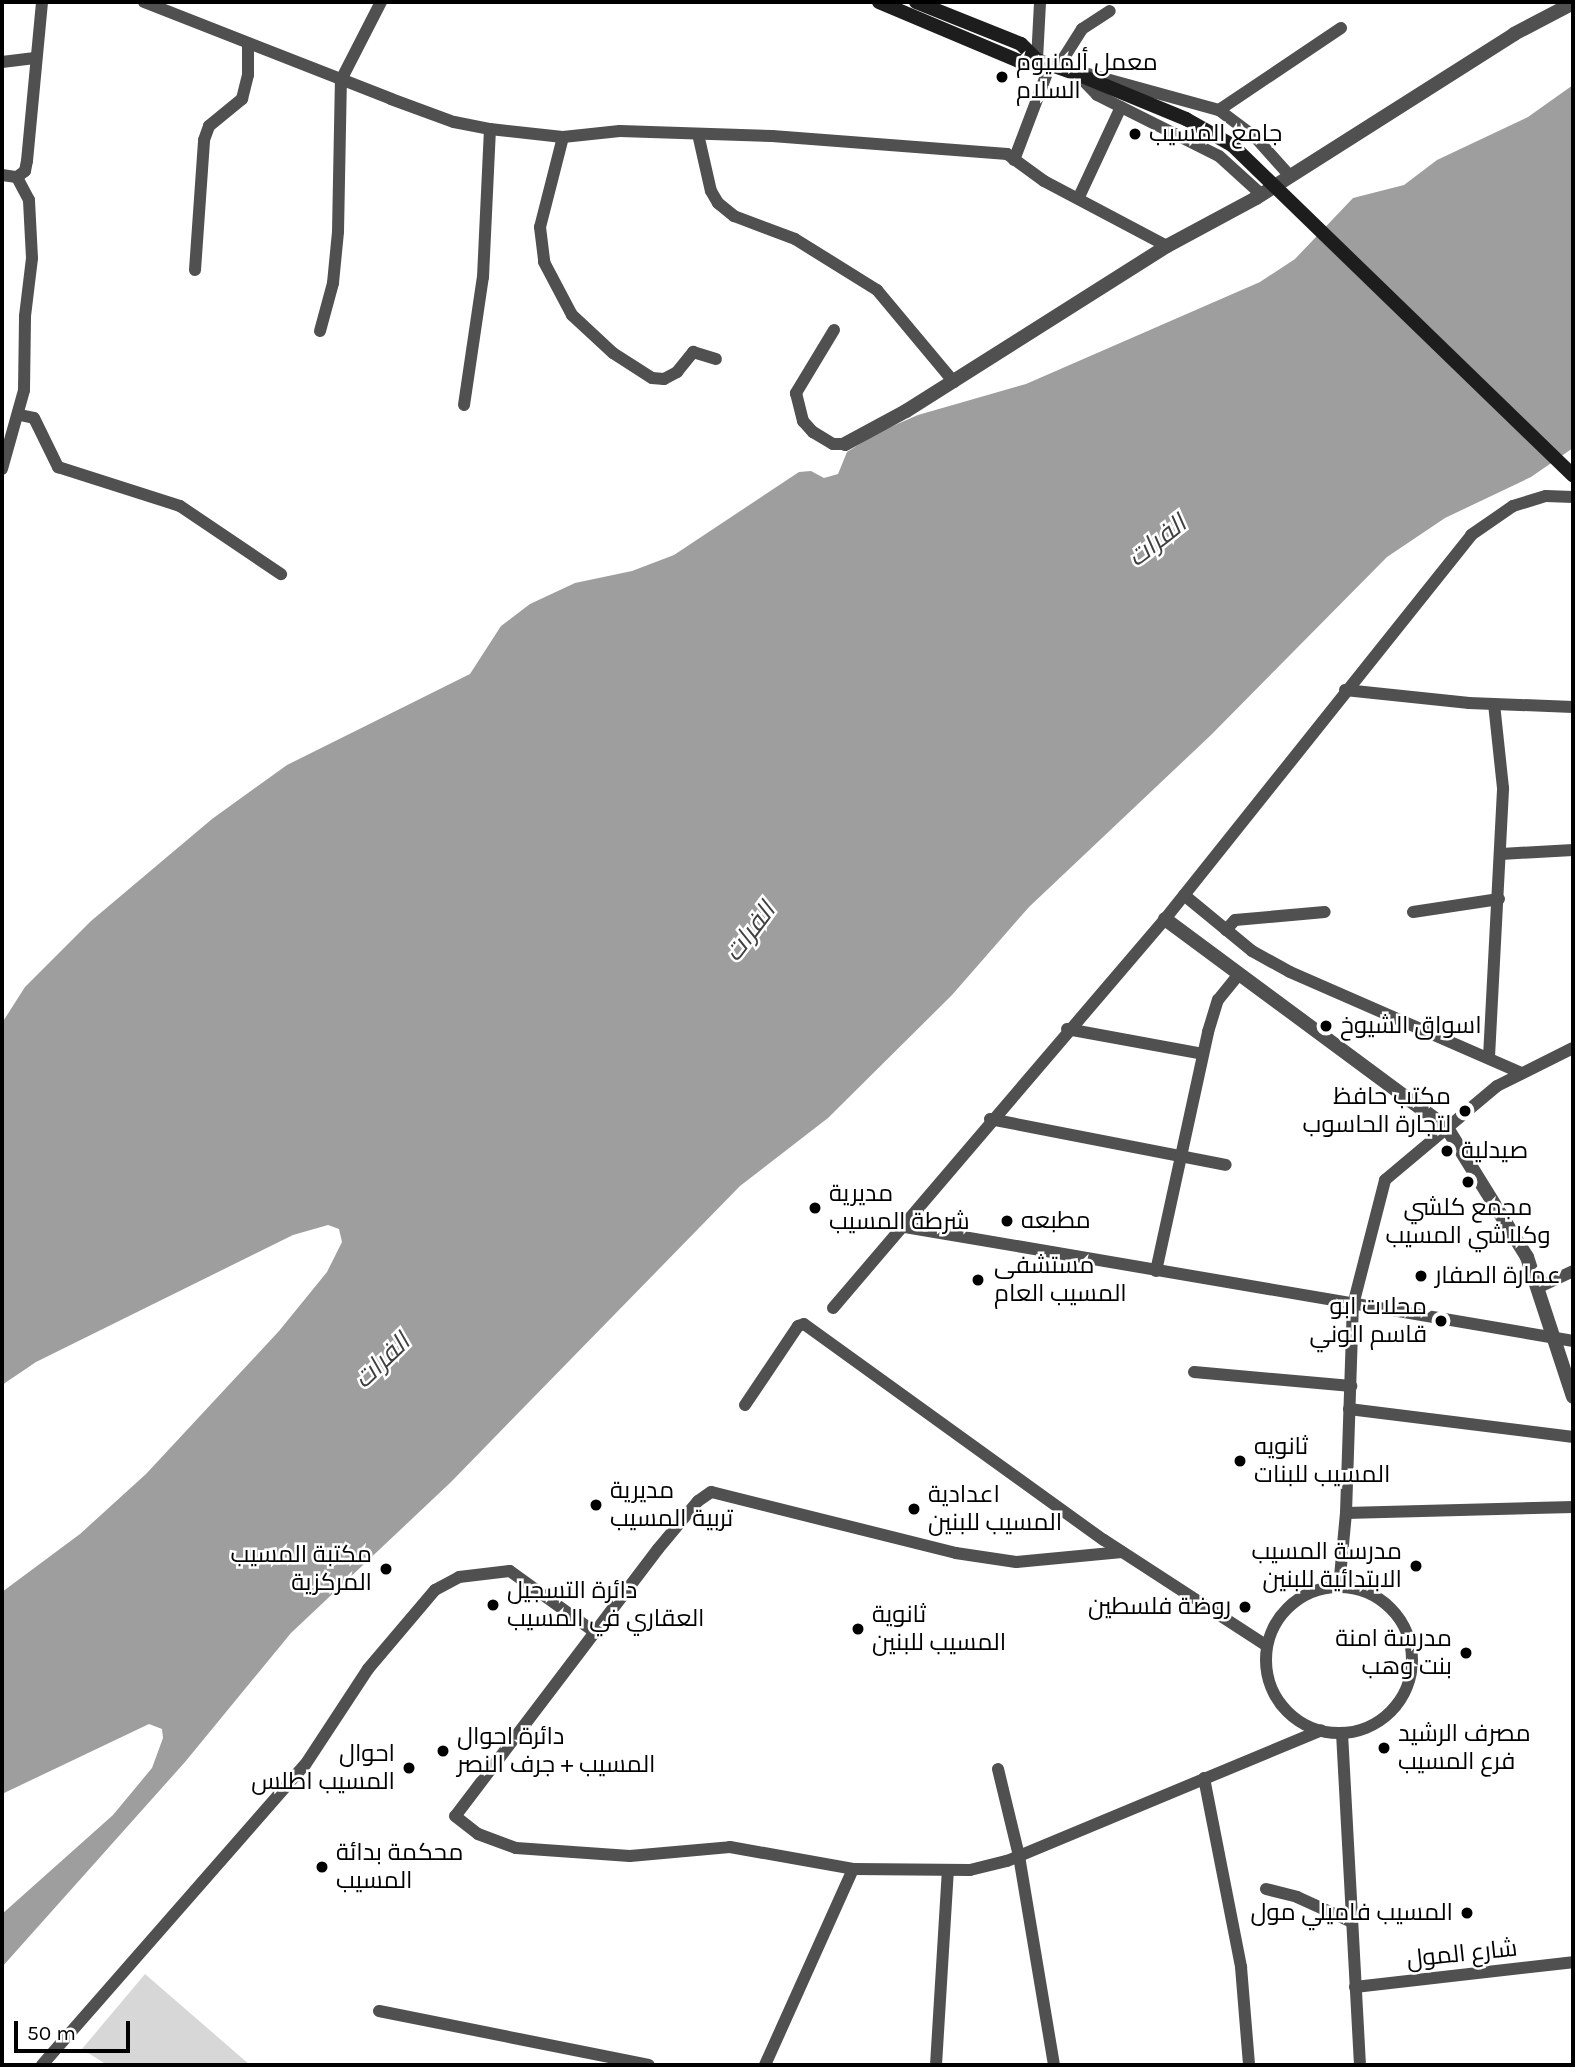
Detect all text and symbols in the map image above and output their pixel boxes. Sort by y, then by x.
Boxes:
place label: معمل ألمنيوم السلام [1016,49,1158,105]
marker: معمل ألمنيوم السلام [994,69,1010,85]
place label: جامع المسيب [1149,120,1282,148]
marker: جامع المسيب [1127,126,1143,142]
water label: الفرات [1121,508,1193,574]
water label: الفرات [718,896,782,968]
place label: اسواق الشيوخ [1340,1012,1482,1040]
marker: اسواق الشيوخ [1318,1018,1334,1034]
place label: مكتب حافظ لتجارة الحاسوب [1302,1083,1451,1139]
marker: مكتب حافظ لتجارة الحاسوب [1457,1103,1473,1119]
place label: صيدلية [1461,1137,1528,1165]
marker: صيدلية [1439,1143,1455,1159]
marker: مجمع كلشي وكلاشي المسيب [1460,1174,1476,1190]
place label: مديرية شرطة المسيب [829,1180,970,1236]
place label: مجمع كلشي وكلاشي المسيب [1385,1194,1551,1250]
marker: مديرية شرطة المسيب [807,1200,823,1216]
place label: مطبعه [1021,1207,1091,1235]
marker: مطبعه [999,1213,1015,1229]
place label: مستشفى المسيب العام [994,1252,1127,1308]
place label: عمارة الصفار [1435,1262,1561,1290]
marker: عمارة الصفار [1413,1268,1429,1284]
marker: مستشفى المسيب العام [968,1270,988,1290]
place label: محلات ابو قاسم الوني [1309,1293,1427,1349]
marker: محلات ابو قاسم الوني [1433,1313,1449,1329]
water label: الفرات [347,1327,417,1395]
place label: ثانويه المسيب للبنات [1254,1433,1390,1489]
marker: ثانويه المسيب للبنات [1232,1453,1248,1469]
place label: مديرية تربية المسيب [610,1477,733,1533]
place label: اعدادية المسيب للبنين [928,1481,1062,1537]
marker: مديرية تربية المسيب [588,1497,604,1513]
marker: اعدادية المسيب للبنين [906,1501,922,1517]
place label: مدرسة المسيب الابتدائية للبنين [1251,1538,1402,1594]
place label: مكتبة المسيب المركزية [231,1541,372,1597]
marker: مدرسة المسيب الابتدائية للبنين [1408,1558,1424,1574]
marker: مكتبة المسيب المركزية [378,1561,394,1577]
place label: دائرة التسجيل العقاري في المسيب [507,1577,705,1633]
place label: روضة فلسطين [1088,1593,1231,1621]
marker: دائرة التسجيل العقاري في المسيب [485,1597,501,1613]
marker: روضة فلسطين [1237,1599,1253,1615]
place label: ثانوية المسيب للبنين [872,1601,1006,1657]
marker: ثانوية المسيب للبنين [850,1621,866,1637]
place label: مدرسة امنة بنت وهب [1335,1625,1452,1681]
marker: مدرسة امنة بنت وهب [1458,1645,1474,1661]
place label: مصرف الرشيد فرع المسيب [1398,1720,1531,1776]
place label: دائرة احوال المسيب + جرف النصر [457,1723,656,1779]
place label: احوال المسيب اطلس [251,1740,395,1796]
marker: مصرف الرشيد فرع المسيب [1376,1740,1392,1756]
marker: دائرة احوال المسيب + جرف النصر [435,1743,451,1759]
marker: احوال المسيب اطلس [401,1760,417,1776]
place label: محكمة بدائة المسيب [336,1839,463,1895]
marker: محكمة بدائة المسيب [314,1859,330,1875]
place label: المسيب فاميلي مول [1250,1899,1453,1927]
marker: المسيب فاميلي مول [1459,1905,1475,1921]
street label: شارع المول [1405,1934,1519,1974]
scale bar [18,2008,133,2052]
text: 50 m [27,2021,76,2045]

